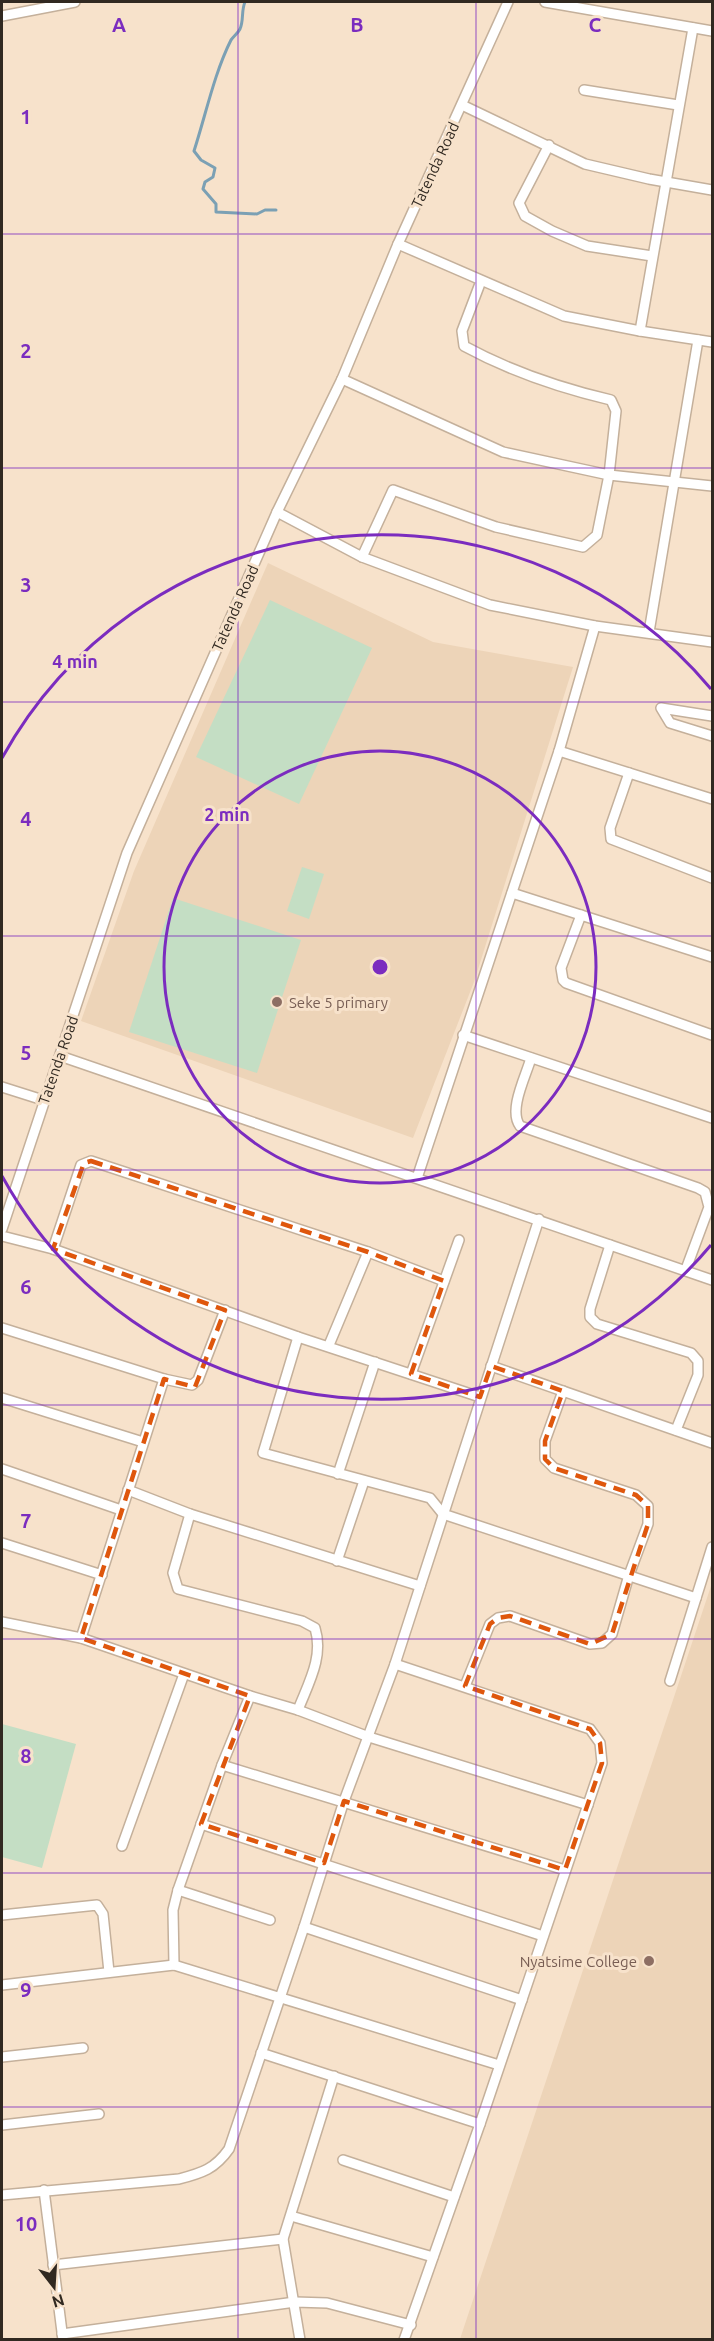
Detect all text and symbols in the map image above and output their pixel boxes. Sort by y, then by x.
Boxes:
text: A [112,13,126,36]
text: B [350,13,364,36]
text: C [589,13,602,36]
text: 1 [20,105,32,128]
street label: Tatenda Road [408,119,462,211]
text: 2 [20,339,32,362]
street label: Tatenda Road [208,562,262,654]
text: 3 [20,573,32,596]
text: 4 min [52,651,98,671]
text: 2 min [204,804,250,824]
text: 4 [20,807,32,830]
centre of rings [370,957,390,977]
place label: Seke 5 primary [289,994,388,1011]
marker: Seke 5 primary [270,995,284,1009]
street label: Tatenda Road [35,1013,81,1107]
text: 5 [20,1041,32,1064]
text: 6 [20,1275,32,1298]
text: 7 [20,1509,32,1532]
text: 8 [20,1744,32,1767]
place label: Nyatsime College [520,1953,637,1970]
marker: Nyatsime College [642,1954,656,1968]
text: 9 [20,1978,32,2001]
text: 10 [15,2212,37,2235]
north arrow [24,2257,84,2317]
text: N [50,2291,67,2312]

